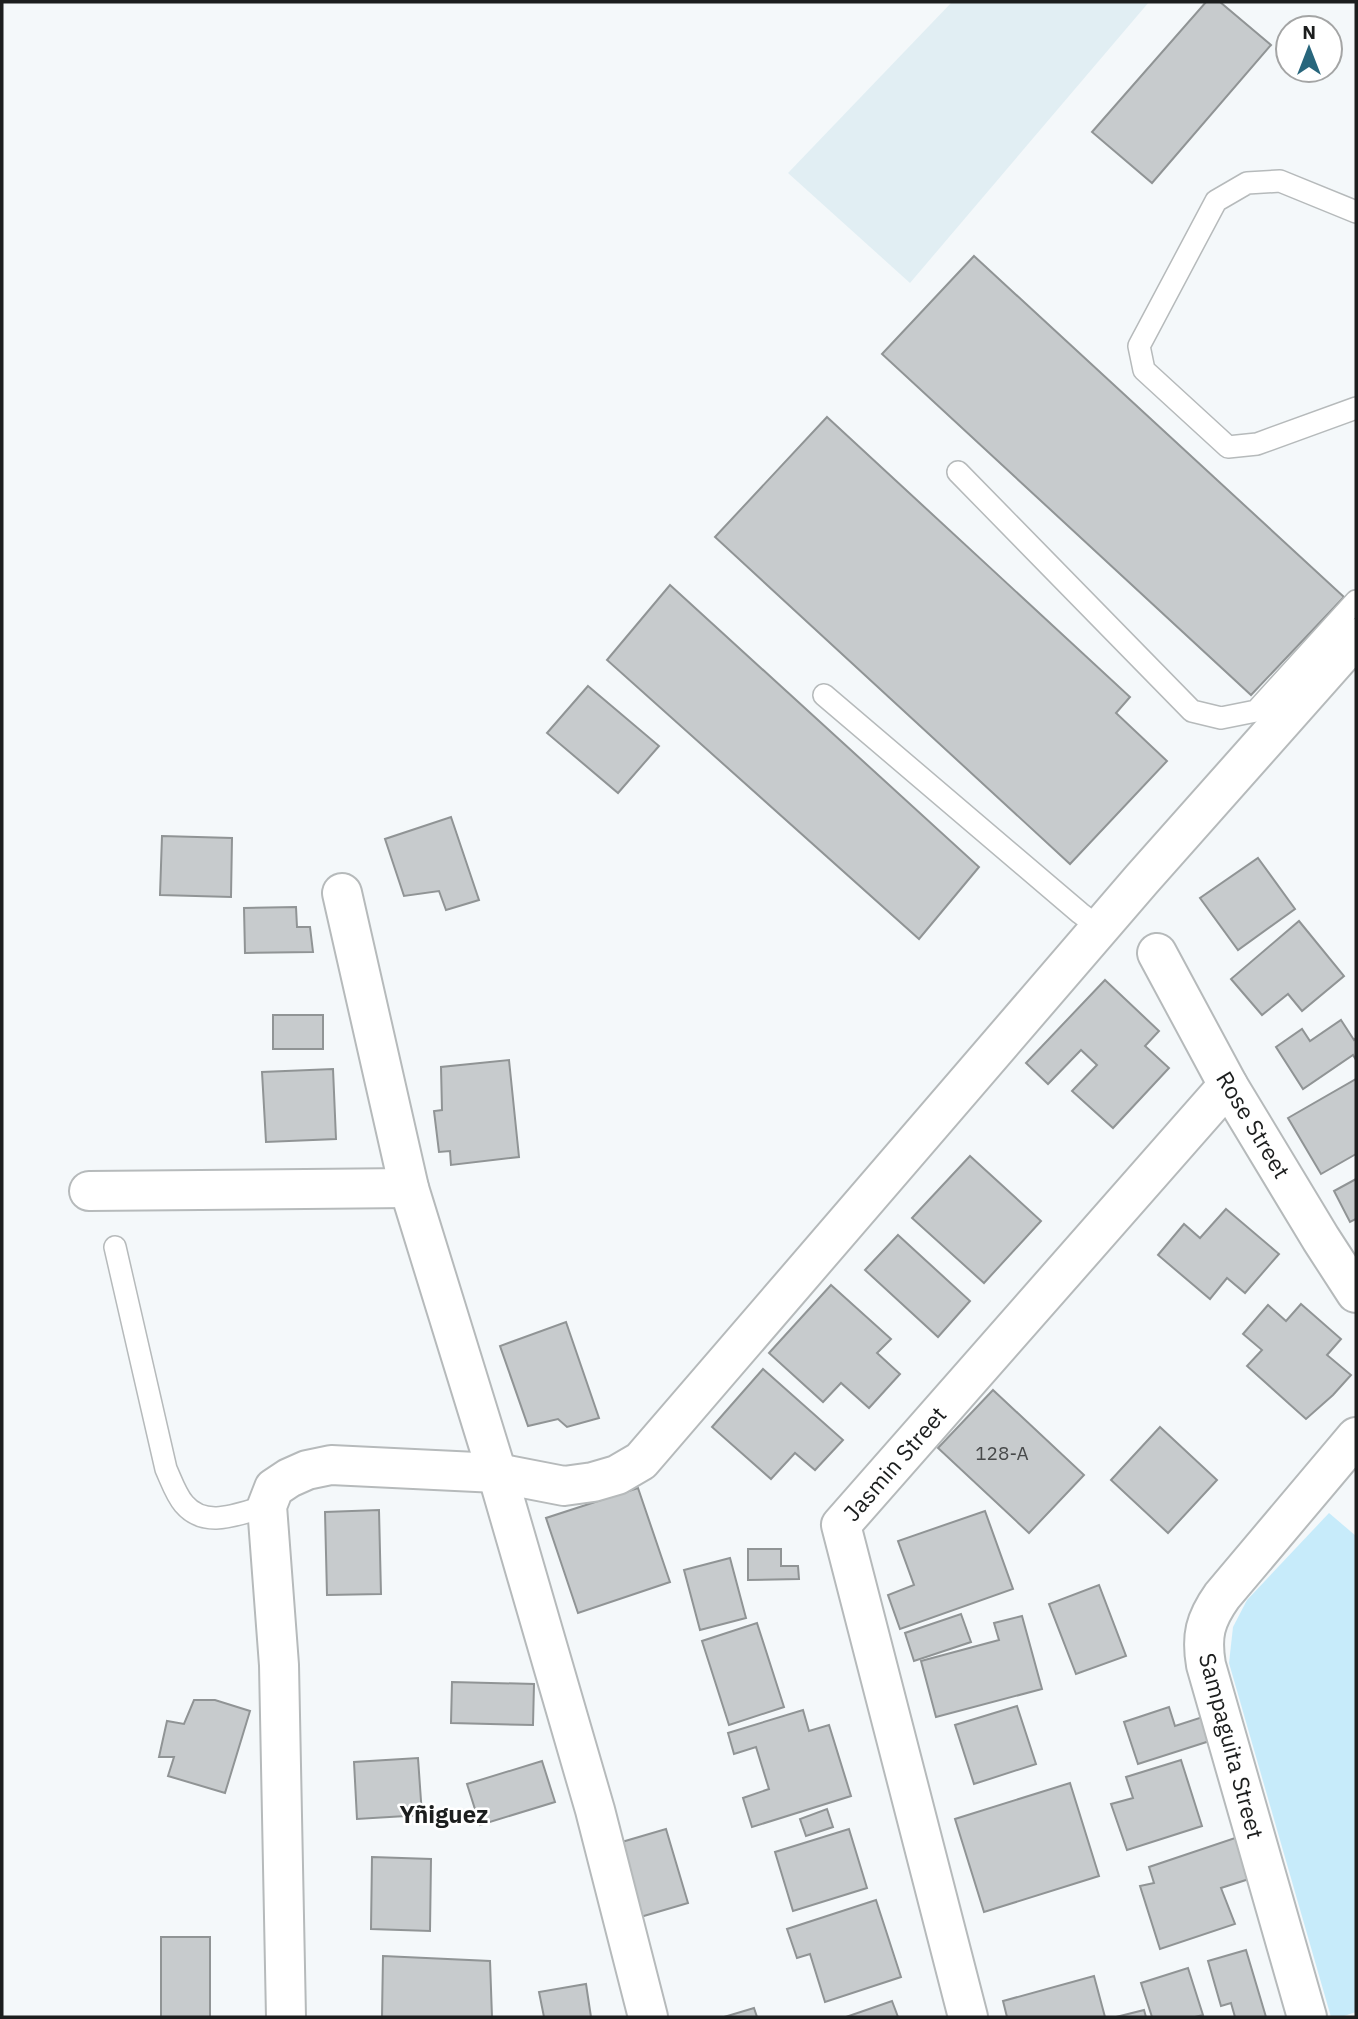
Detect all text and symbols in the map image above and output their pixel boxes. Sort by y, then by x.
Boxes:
north arrow [1274,14,1344,84]
text: N [1302,20,1316,44]
street label: Rose Street [1210,1065,1298,1183]
street label: Jasmin Street [836,1400,952,1527]
house number: 128-A [975,1441,1029,1465]
street label: Sampaguita Street [1193,1650,1271,1842]
district label: Yñiguez [400,1798,488,1830]

